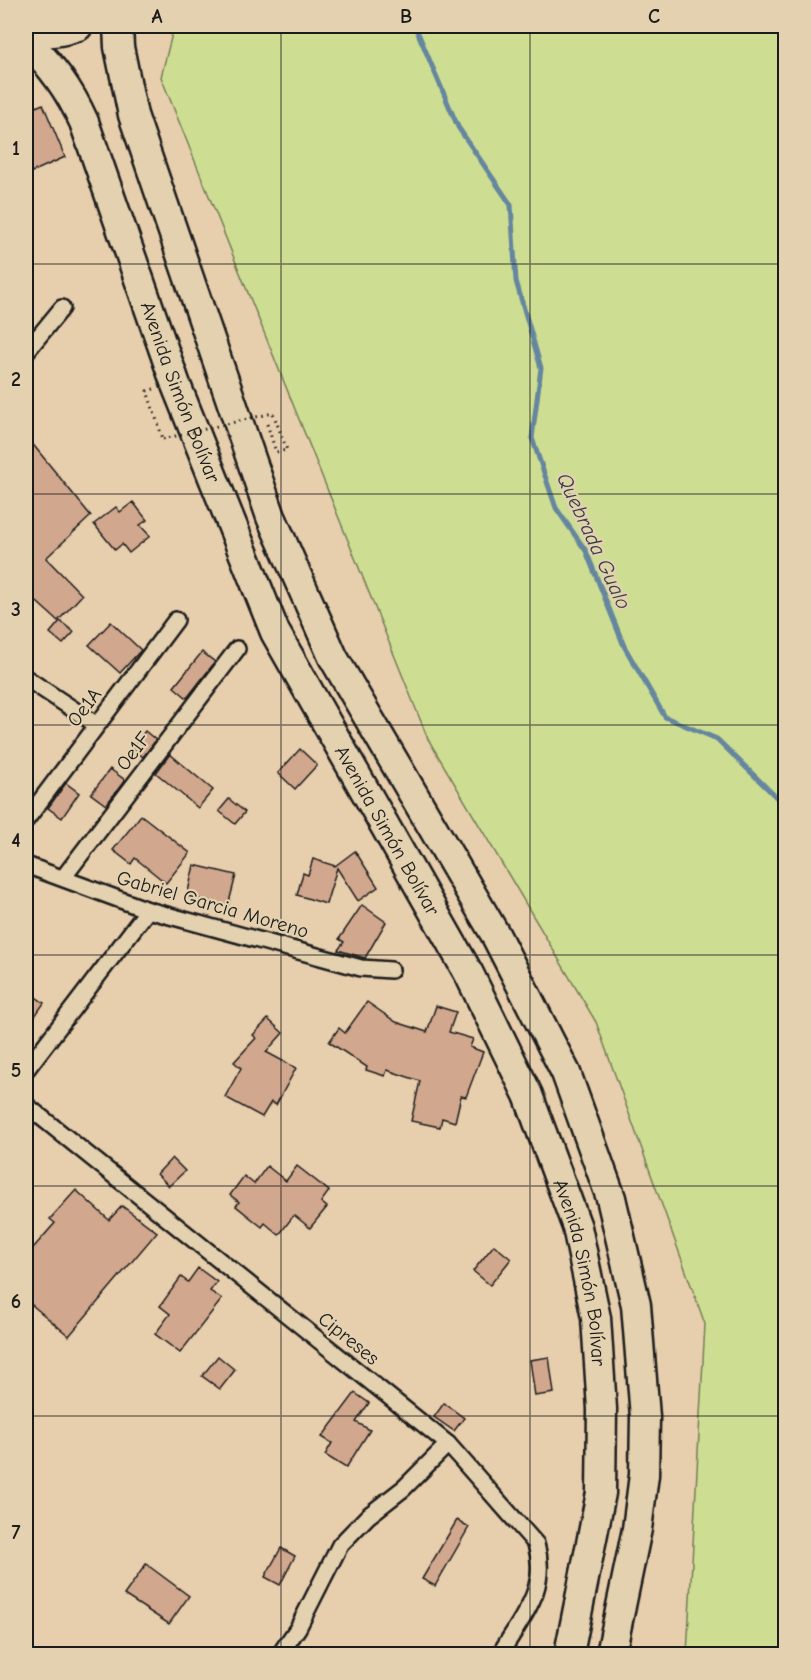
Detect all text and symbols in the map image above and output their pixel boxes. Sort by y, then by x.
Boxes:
text: A [151,5,163,28]
text: B [400,5,412,28]
text: C [648,5,660,28]
text: 1 [12,137,20,160]
street label: Avenida Simón Bolívar [136,299,225,486]
text: 2 [11,368,21,391]
water label: Quebrada Gualo [552,469,636,613]
text: 3 [11,598,21,621]
street label: Oe1A [62,683,107,731]
street label: Oe1F [111,727,156,775]
street label: Avenida Simón Bolívar [330,742,444,920]
text: 4 [11,829,21,852]
street label: Gabriel Garcia Moreno [114,866,311,943]
text: 5 [11,1059,21,1082]
street label: Avenida Simón Bolívar [548,1176,610,1367]
text: 6 [11,1290,21,1313]
street label: Cipreses [314,1307,384,1370]
text: 7 [12,1521,21,1544]

